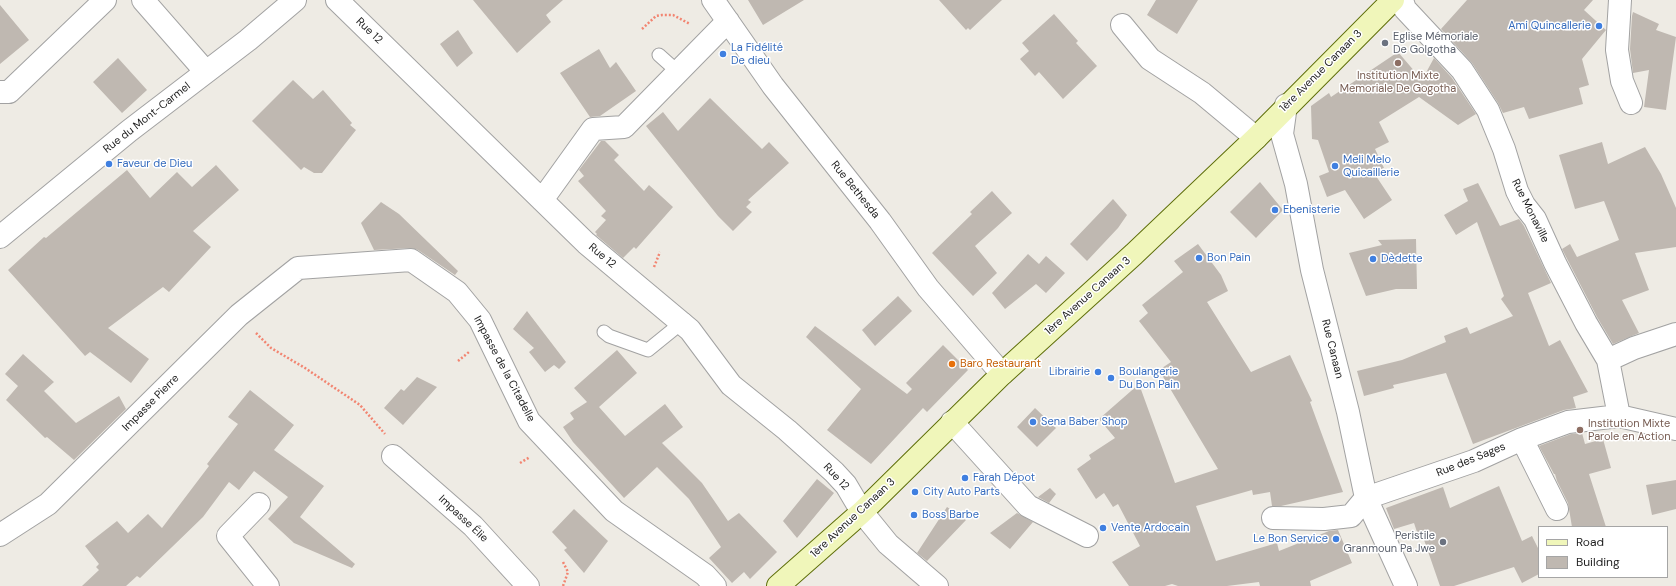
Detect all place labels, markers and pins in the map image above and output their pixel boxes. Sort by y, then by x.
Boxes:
place label: Ami Quincallerie [1508,19,1591,33]
marker: Ami Quincallerie [1594,21,1604,31]
place label: Eglise Mémoriale De Golgotha [1393,30,1478,56]
marker: Eglise Mémoriale De Golgotha [1380,38,1390,48]
place label: La Fidélité De dieu [731,41,783,67]
marker: La Fidélité De dieu [718,49,728,59]
marker: Institution Mixte Memoriale De Gogotha [1393,58,1403,68]
place label: Institution Mixte Memoriale De Gogotha [1340,69,1456,95]
place label: Meli Melo Quicaillerie [1343,153,1399,179]
place label: Faveur de Dieu [117,157,192,171]
marker: Faveur de Dieu [104,159,114,169]
marker: Meli Melo Quicaillerie [1330,161,1340,171]
place label: Ebenisterie [1283,203,1340,217]
marker: Ebenisterie [1270,205,1280,215]
place label: Bon Pain [1207,251,1250,265]
place label: Dèdette [1381,252,1422,266]
marker: Bon Pain [1194,253,1204,263]
marker: Dèdette [1368,254,1378,264]
place label: Baro Restaurant [960,357,1041,371]
marker: Baro Restaurant [947,359,957,369]
place label: Librairie [1049,365,1090,379]
place label: Boulangerie Du Bon Pain [1119,365,1179,391]
marker: Librairie [1093,367,1103,377]
marker: Boulangerie Du Bon Pain [1106,373,1116,383]
place label: Sena Baber Shop [1041,415,1128,429]
marker: Sena Baber Shop [1028,417,1038,427]
place label: Institution Mixte Parole en Action [1588,417,1671,443]
marker: Institution Mixte Parole en Action [1575,425,1585,435]
place label: Farah Dépot [973,471,1035,485]
marker: Farah Dépot [960,473,970,483]
place label: City Auto Parts [923,485,1000,499]
marker: City Auto Parts [910,487,920,497]
place label: Boss Barbe [922,508,979,522]
marker: Boss Barbe [909,510,919,520]
place label: Vente Ardocain [1111,521,1189,535]
marker: Vente Ardocain [1098,523,1108,533]
place label: Peristile Granmoun Pa Jwe [1343,529,1435,555]
place label: Le Bon Service [1253,532,1328,546]
marker: Le Bon Service [1331,534,1341,544]
marker: Peristile Granmoun Pa Jwe [1438,537,1448,547]

